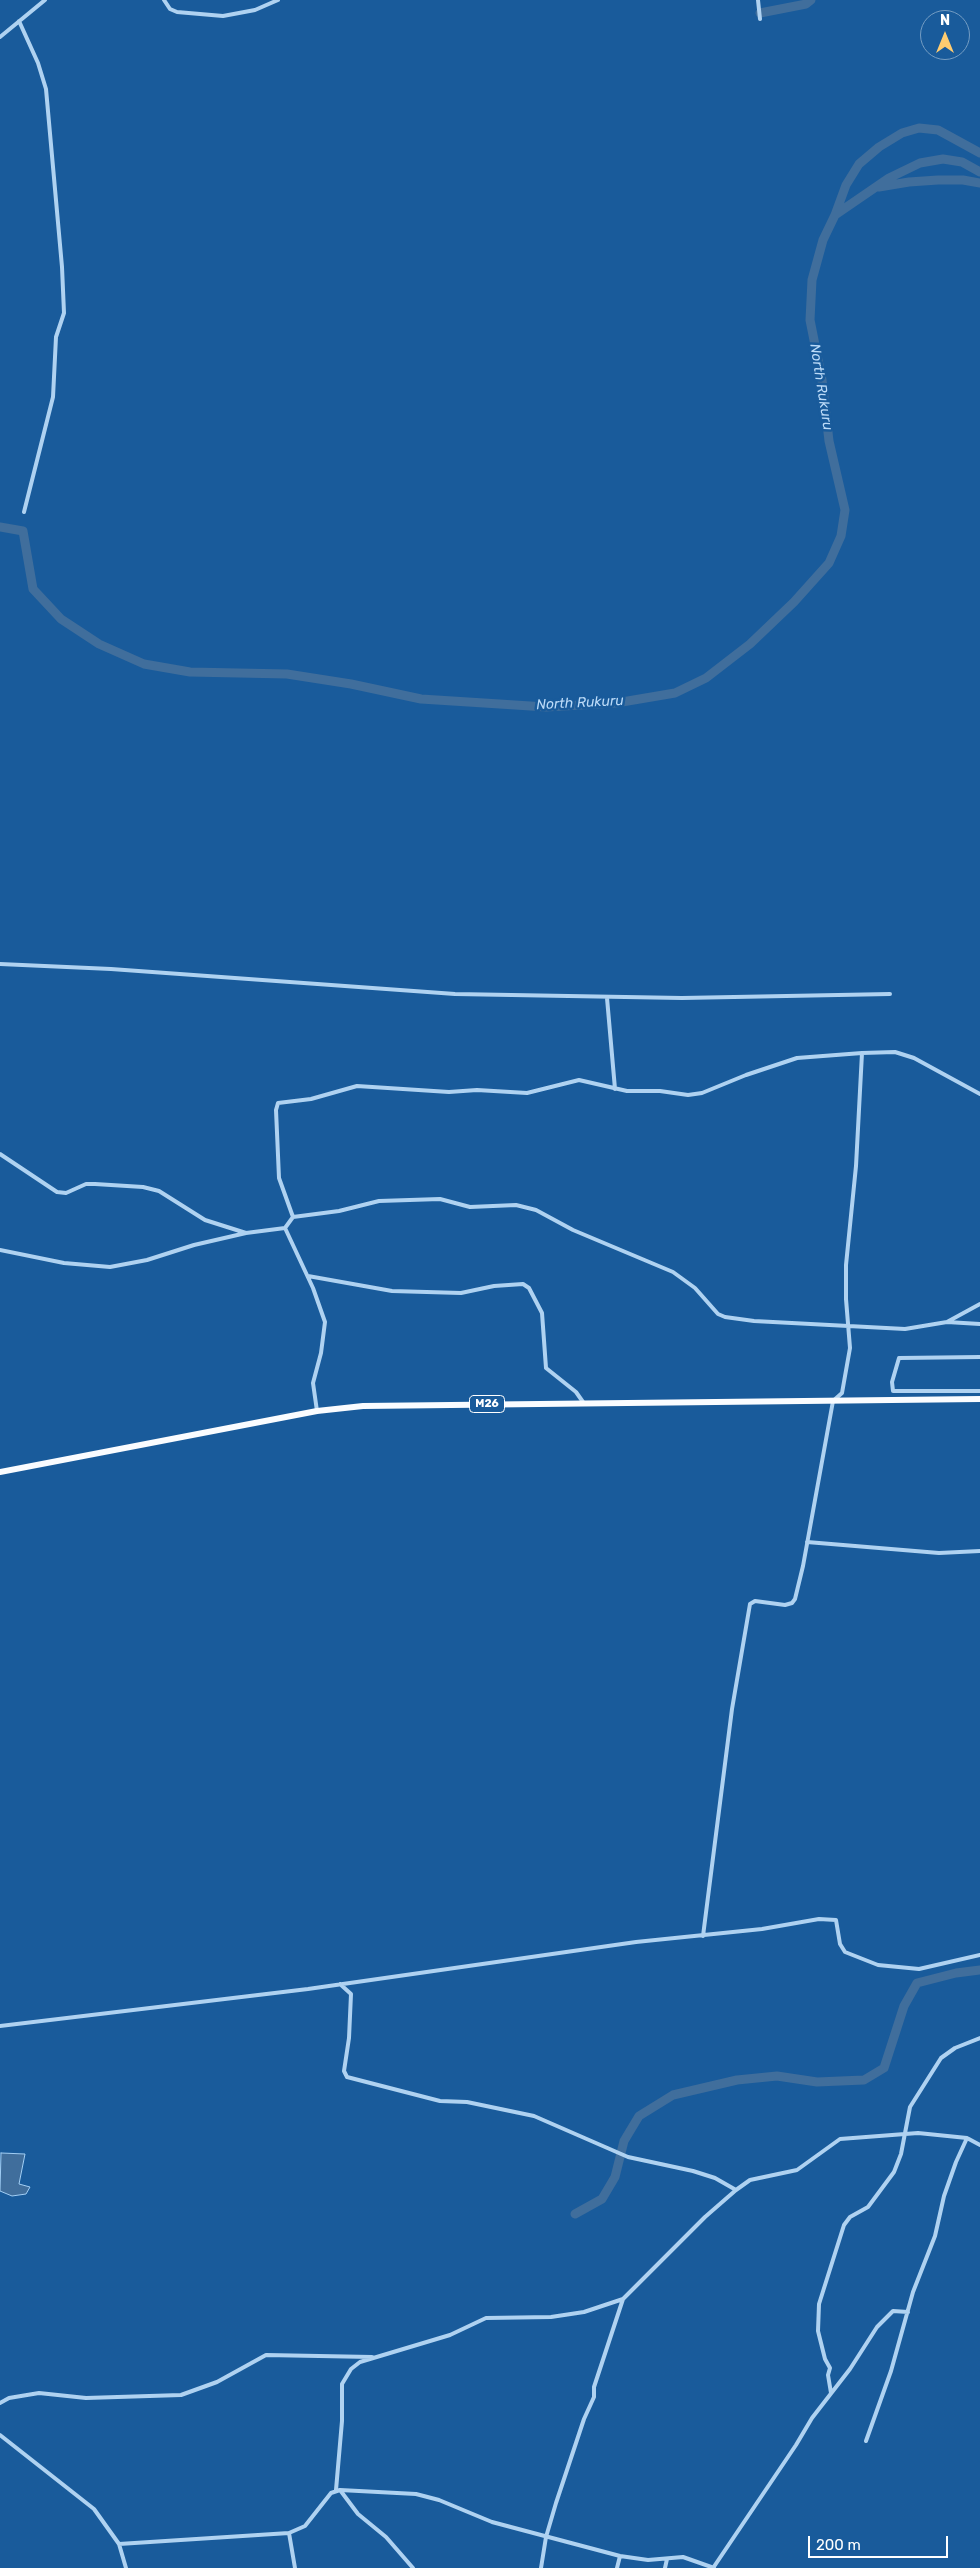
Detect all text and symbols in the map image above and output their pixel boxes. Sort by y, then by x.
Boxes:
north arrow [920,10,970,60]
text: N [940,12,950,29]
water label: North Rukuru [806,342,836,432]
water label: North Rukuru [536,692,624,714]
road number: M26 [470,1396,504,1412]
scale bar [810,2526,950,2558]
text: 200 m [816,2536,861,2554]

